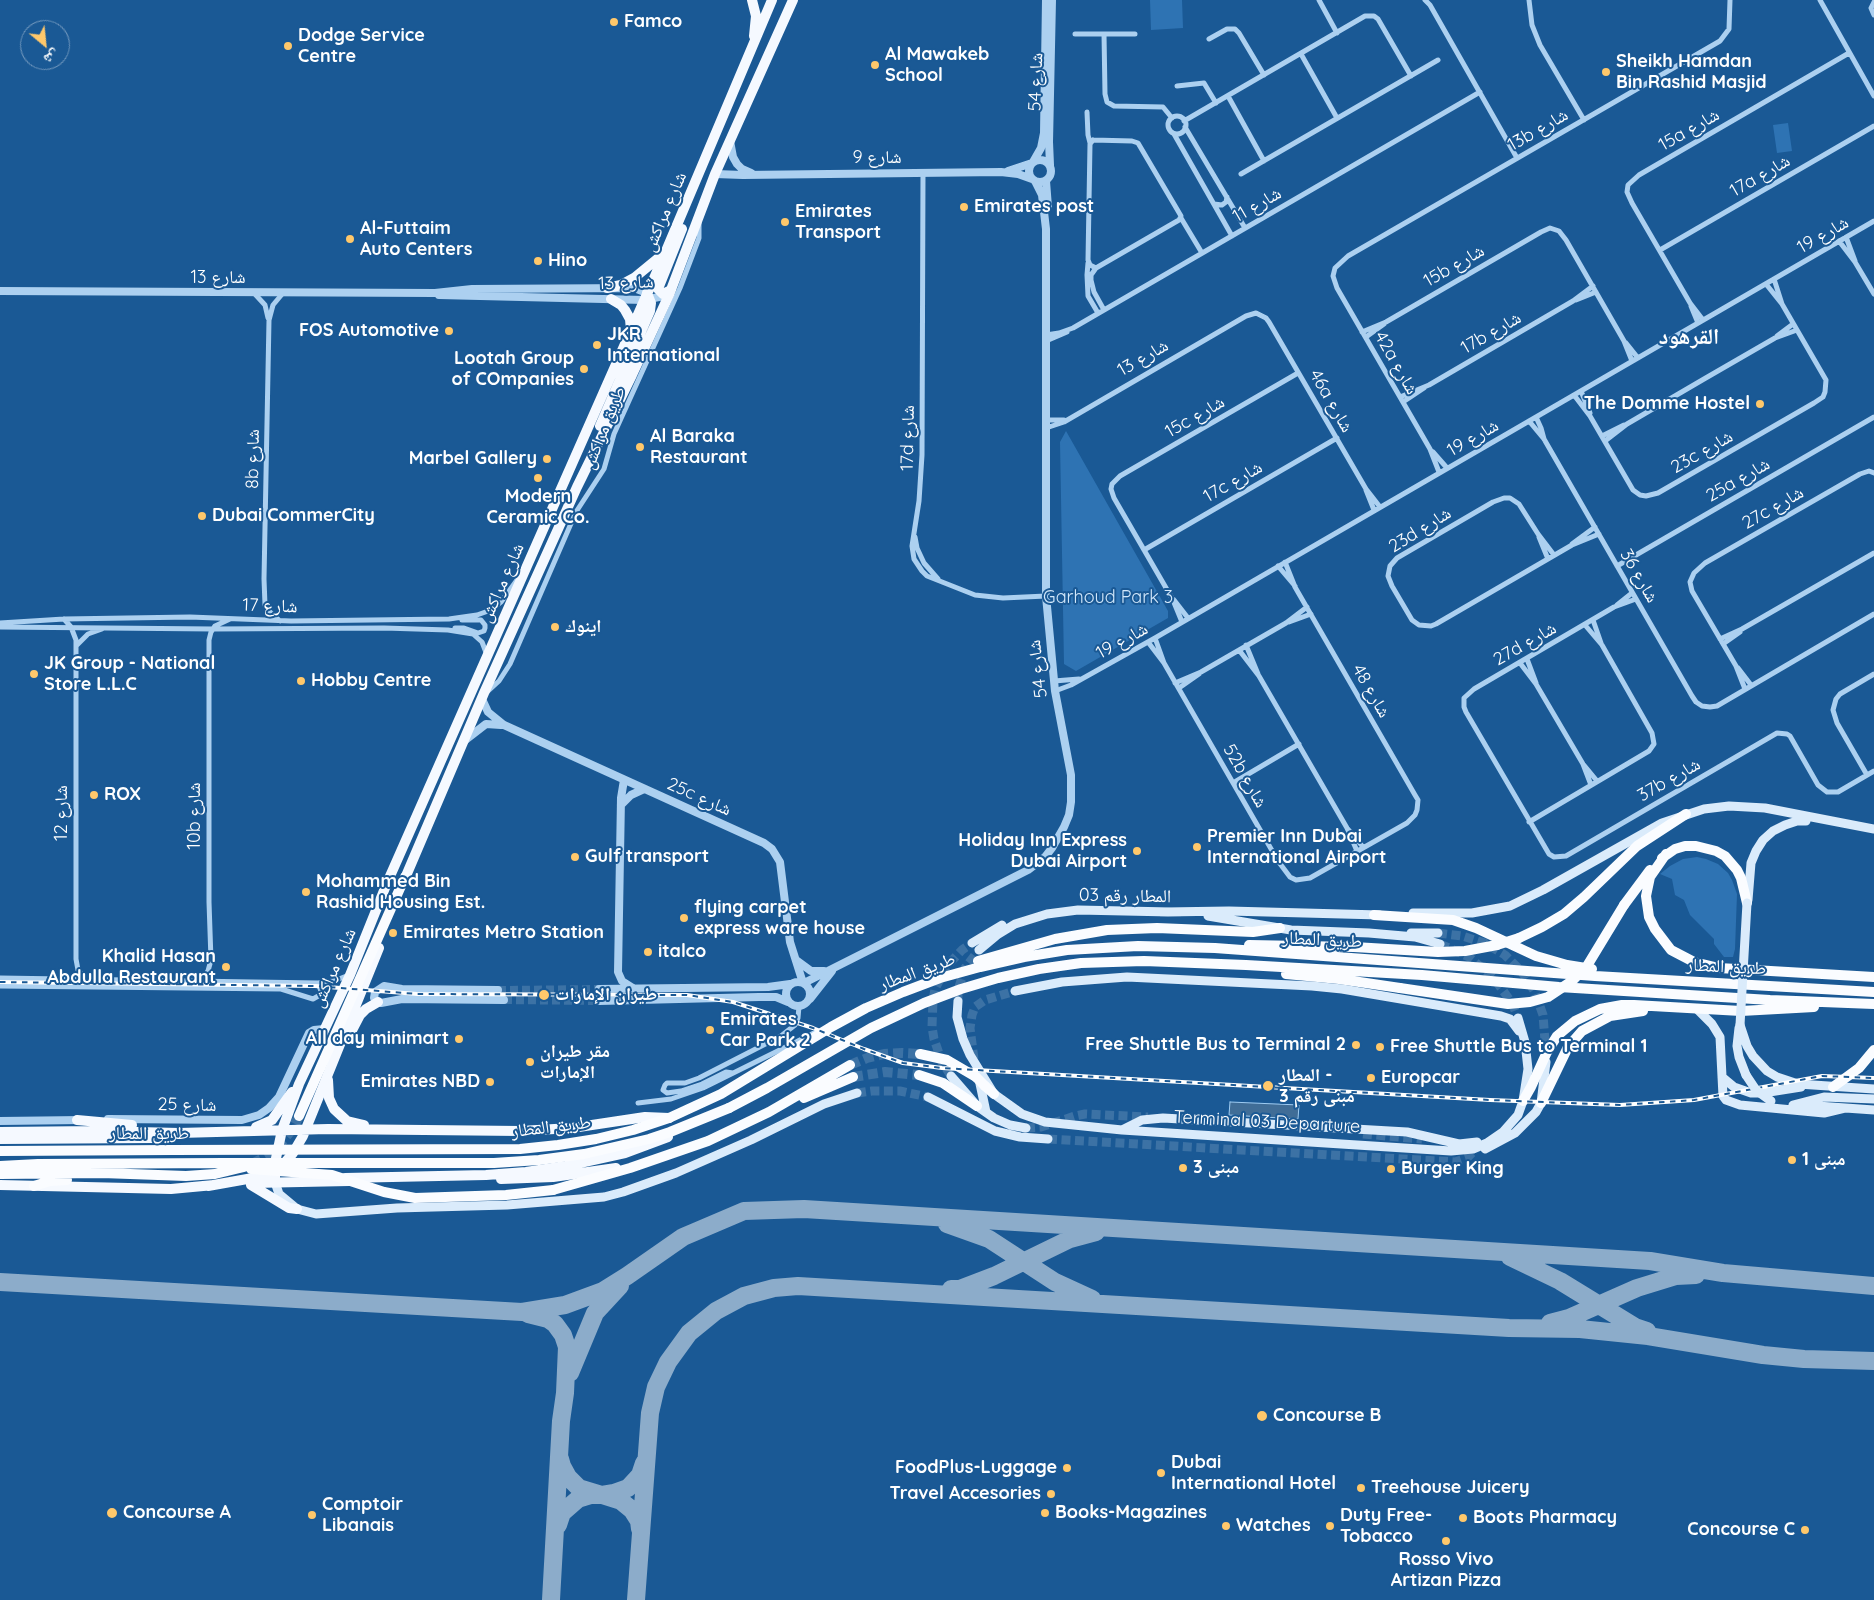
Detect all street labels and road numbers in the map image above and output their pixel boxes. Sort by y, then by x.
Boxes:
street label: شارع 54 [1024,52,1048,112]
street label: 13b شارع [1504,104,1572,156]
street label: 15a شارع [1655,104,1723,156]
street label: شارع 9 [852,147,902,169]
street label: 17a شارع [1726,150,1794,202]
street label: شارع مراكش [639,169,691,255]
street label: شارع 11 [1229,183,1285,227]
street label: شارع 19 [1793,212,1853,258]
street label: 15b شارع [1420,240,1488,292]
street label: شارع 13 [190,267,246,289]
street label: شارع 13 [598,271,654,295]
street label: 17b شارع [1457,307,1525,359]
street label: 42a شارع [1369,328,1423,398]
street label: شارع 13 [1114,335,1172,381]
street label: 46a شارع [1304,366,1358,436]
street label: طريق مراكش [578,383,630,473]
street label: 15c شارع [1161,391,1229,443]
street label: 17d شارع [897,405,919,471]
street label: شارع 19 [1443,415,1503,461]
street label: 23c شارع [1667,426,1737,478]
street label: 8b شارع [242,429,264,489]
street label: 25a شارع [1702,453,1774,507]
street label: 17c شارع [1200,457,1266,507]
street label: 27c شارع [1738,482,1808,534]
street label: 23d شارع [1385,502,1455,558]
street label: شارع مراكش [475,540,529,626]
street label: شارع 36 [1615,545,1663,607]
street label: شارع 17 [242,594,298,618]
street label: 27d شارع [1490,617,1560,671]
street label: شارع 19 [1092,618,1152,664]
street label: شارع 54 [1024,639,1052,699]
street label: شارع 48 [1347,660,1395,722]
street label: 52b شارع [1218,740,1272,812]
street label: 37b شارع [1634,753,1704,807]
street label: 25c شارع [663,773,735,821]
street label: 10b شارع [184,782,206,850]
street label: شارع 12 [51,785,73,841]
street label: المطار رقم 03 [1079,884,1171,908]
street label: شارع مراكش [307,925,361,1011]
street label: طريق المطار [1281,927,1363,953]
street label: طريق المطار [876,948,958,996]
street label: طريق المطار [1685,954,1767,980]
street label: شارع 25 [157,1094,217,1116]
street label: Terminal 03 Departure [1173,1106,1361,1138]
street label: طريق المطار [510,1111,592,1143]
street label: طريق المطار [109,1123,189,1145]

